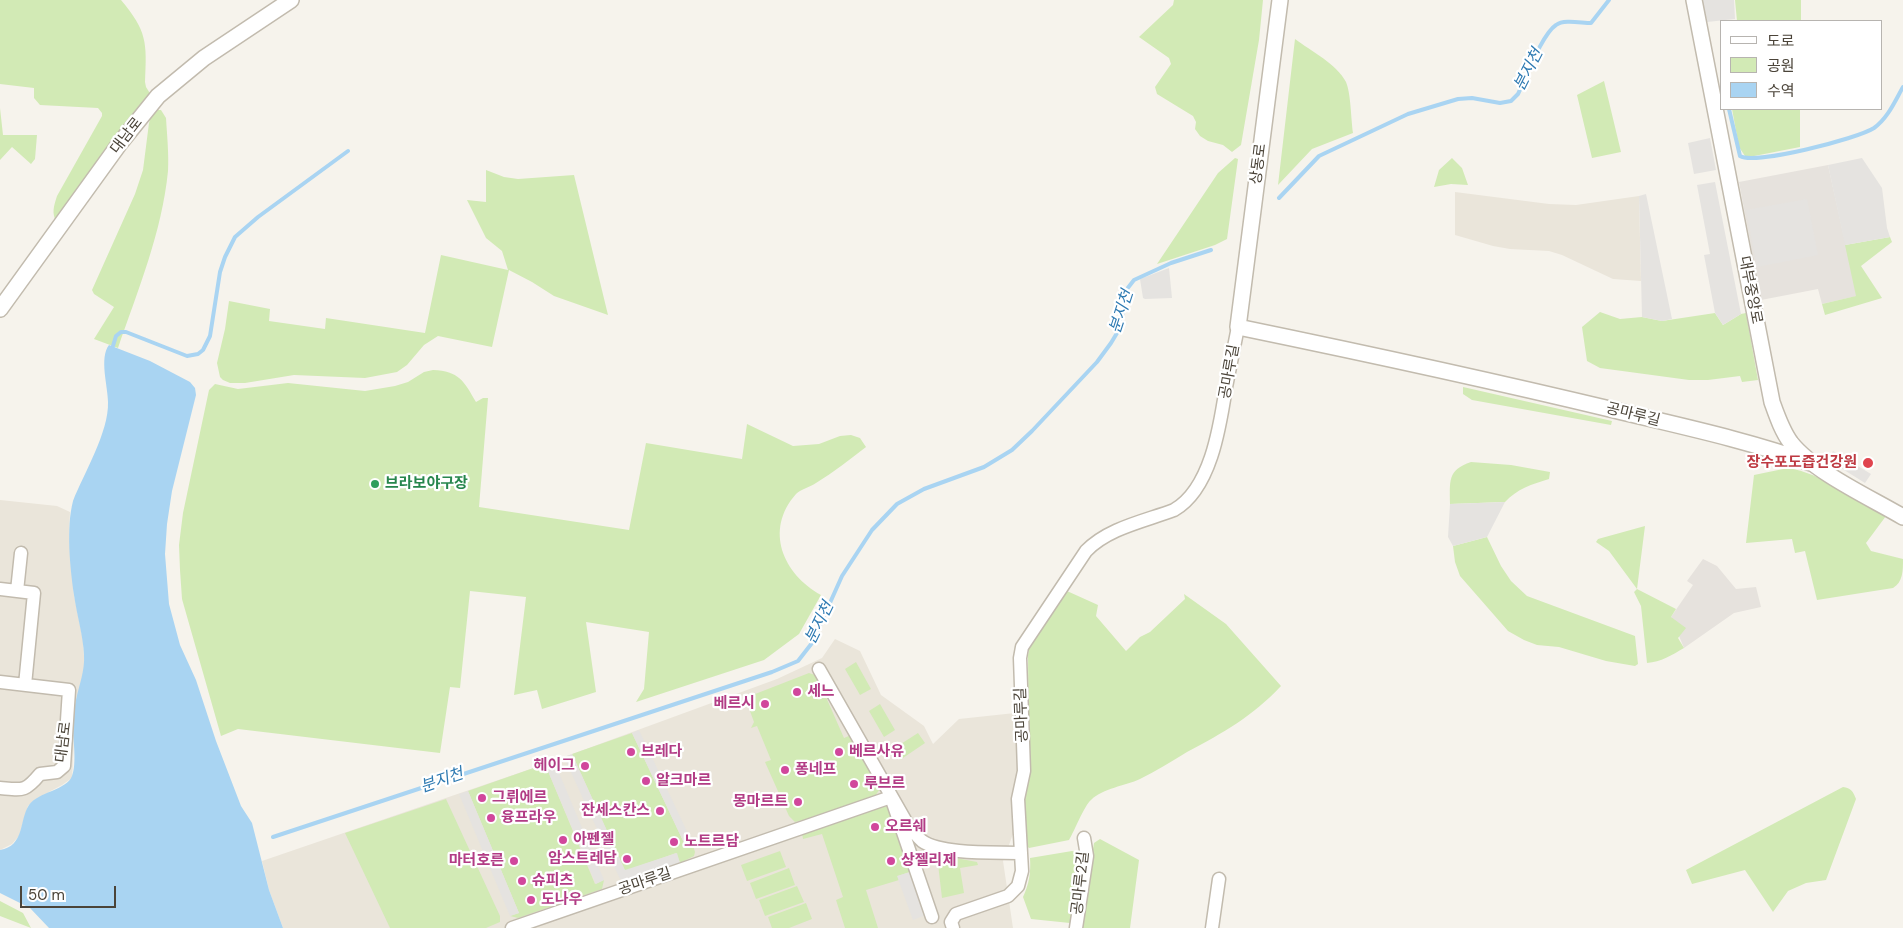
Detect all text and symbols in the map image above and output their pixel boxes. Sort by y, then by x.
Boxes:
legend [1720,20,1883,110]
text: 도로 [1767,31,1795,51]
water label: 분지천 [1510,46,1548,94]
text: 공원 [1767,56,1795,76]
text: 수역 [1767,81,1795,101]
street label: 대남로 [107,114,147,158]
street label: 상동로 [1248,142,1270,186]
street label: 대부중앙로 [1735,254,1765,326]
water label: 분지천 [1106,288,1138,336]
street label: 공마루길 [1216,343,1244,401]
street label: 공마루길 [1604,400,1662,430]
place label: 장수포도즙건강원 [1747,454,1857,472]
marker: 장수포도즙건강원 [1861,456,1875,470]
place label: 브라보야구장 [385,475,468,493]
marker: 브라보야구장 [369,478,381,490]
water label: 분지천 [802,599,838,647]
place label: 세느 [807,683,835,701]
marker: 세느 [791,686,803,698]
street label: 공마루길 [1012,687,1032,743]
place label: 베르시 [714,695,755,713]
marker: 베르시 [759,698,771,710]
street label: 대남로 [53,720,75,764]
place label: 브레다 [641,743,682,761]
place label: 베르사유 [849,743,904,761]
marker: 브레다 [625,746,637,758]
marker: 베르사유 [833,746,845,758]
place label: 헤이그 [534,757,575,775]
marker: 헤이그 [579,760,591,772]
place label: 퐁네프 [795,761,836,779]
marker: 퐁네프 [779,764,791,776]
water label: 분지천 [418,765,466,797]
place label: 알크마르 [656,772,711,790]
marker: 알크마르 [640,775,652,787]
place label: 루브르 [864,775,905,793]
marker: 루브르 [848,778,860,790]
place label: 그뤼에르 [492,789,547,807]
marker: 그뤼에르 [476,792,488,804]
place label: 몽마르트 [733,793,788,811]
marker: 몽마르트 [792,796,804,808]
place label: 잔세스칸스 [581,802,650,820]
marker: 잔세스칸스 [654,805,666,817]
place label: 융프라우 [501,809,556,827]
marker: 융프라우 [485,812,497,824]
place label: 오르쉐 [885,818,926,836]
marker: 오르쉐 [869,821,881,833]
place label: 아펜젤 [573,831,614,849]
place label: 노트르담 [684,833,739,851]
marker: 아펜젤 [557,834,569,846]
marker: 노트르담 [668,836,680,848]
place label: 암스트레담 [548,850,617,868]
street label: 공마루2길 [1069,850,1093,916]
place label: 마터호른 [449,852,504,870]
place label: 상젤리제 [901,852,956,870]
marker: 암스트레담 [621,853,633,865]
marker: 마터호른 [508,855,520,867]
marker: 상젤리제 [885,855,897,867]
street label: 공마루길 [616,865,674,899]
place label: 슈피츠 [532,872,573,890]
marker: 슈피츠 [516,875,528,887]
scale bar [22,876,119,908]
text: 50 m [28,885,65,905]
place label: 도나우 [541,891,582,909]
marker: 도나우 [525,894,537,906]

